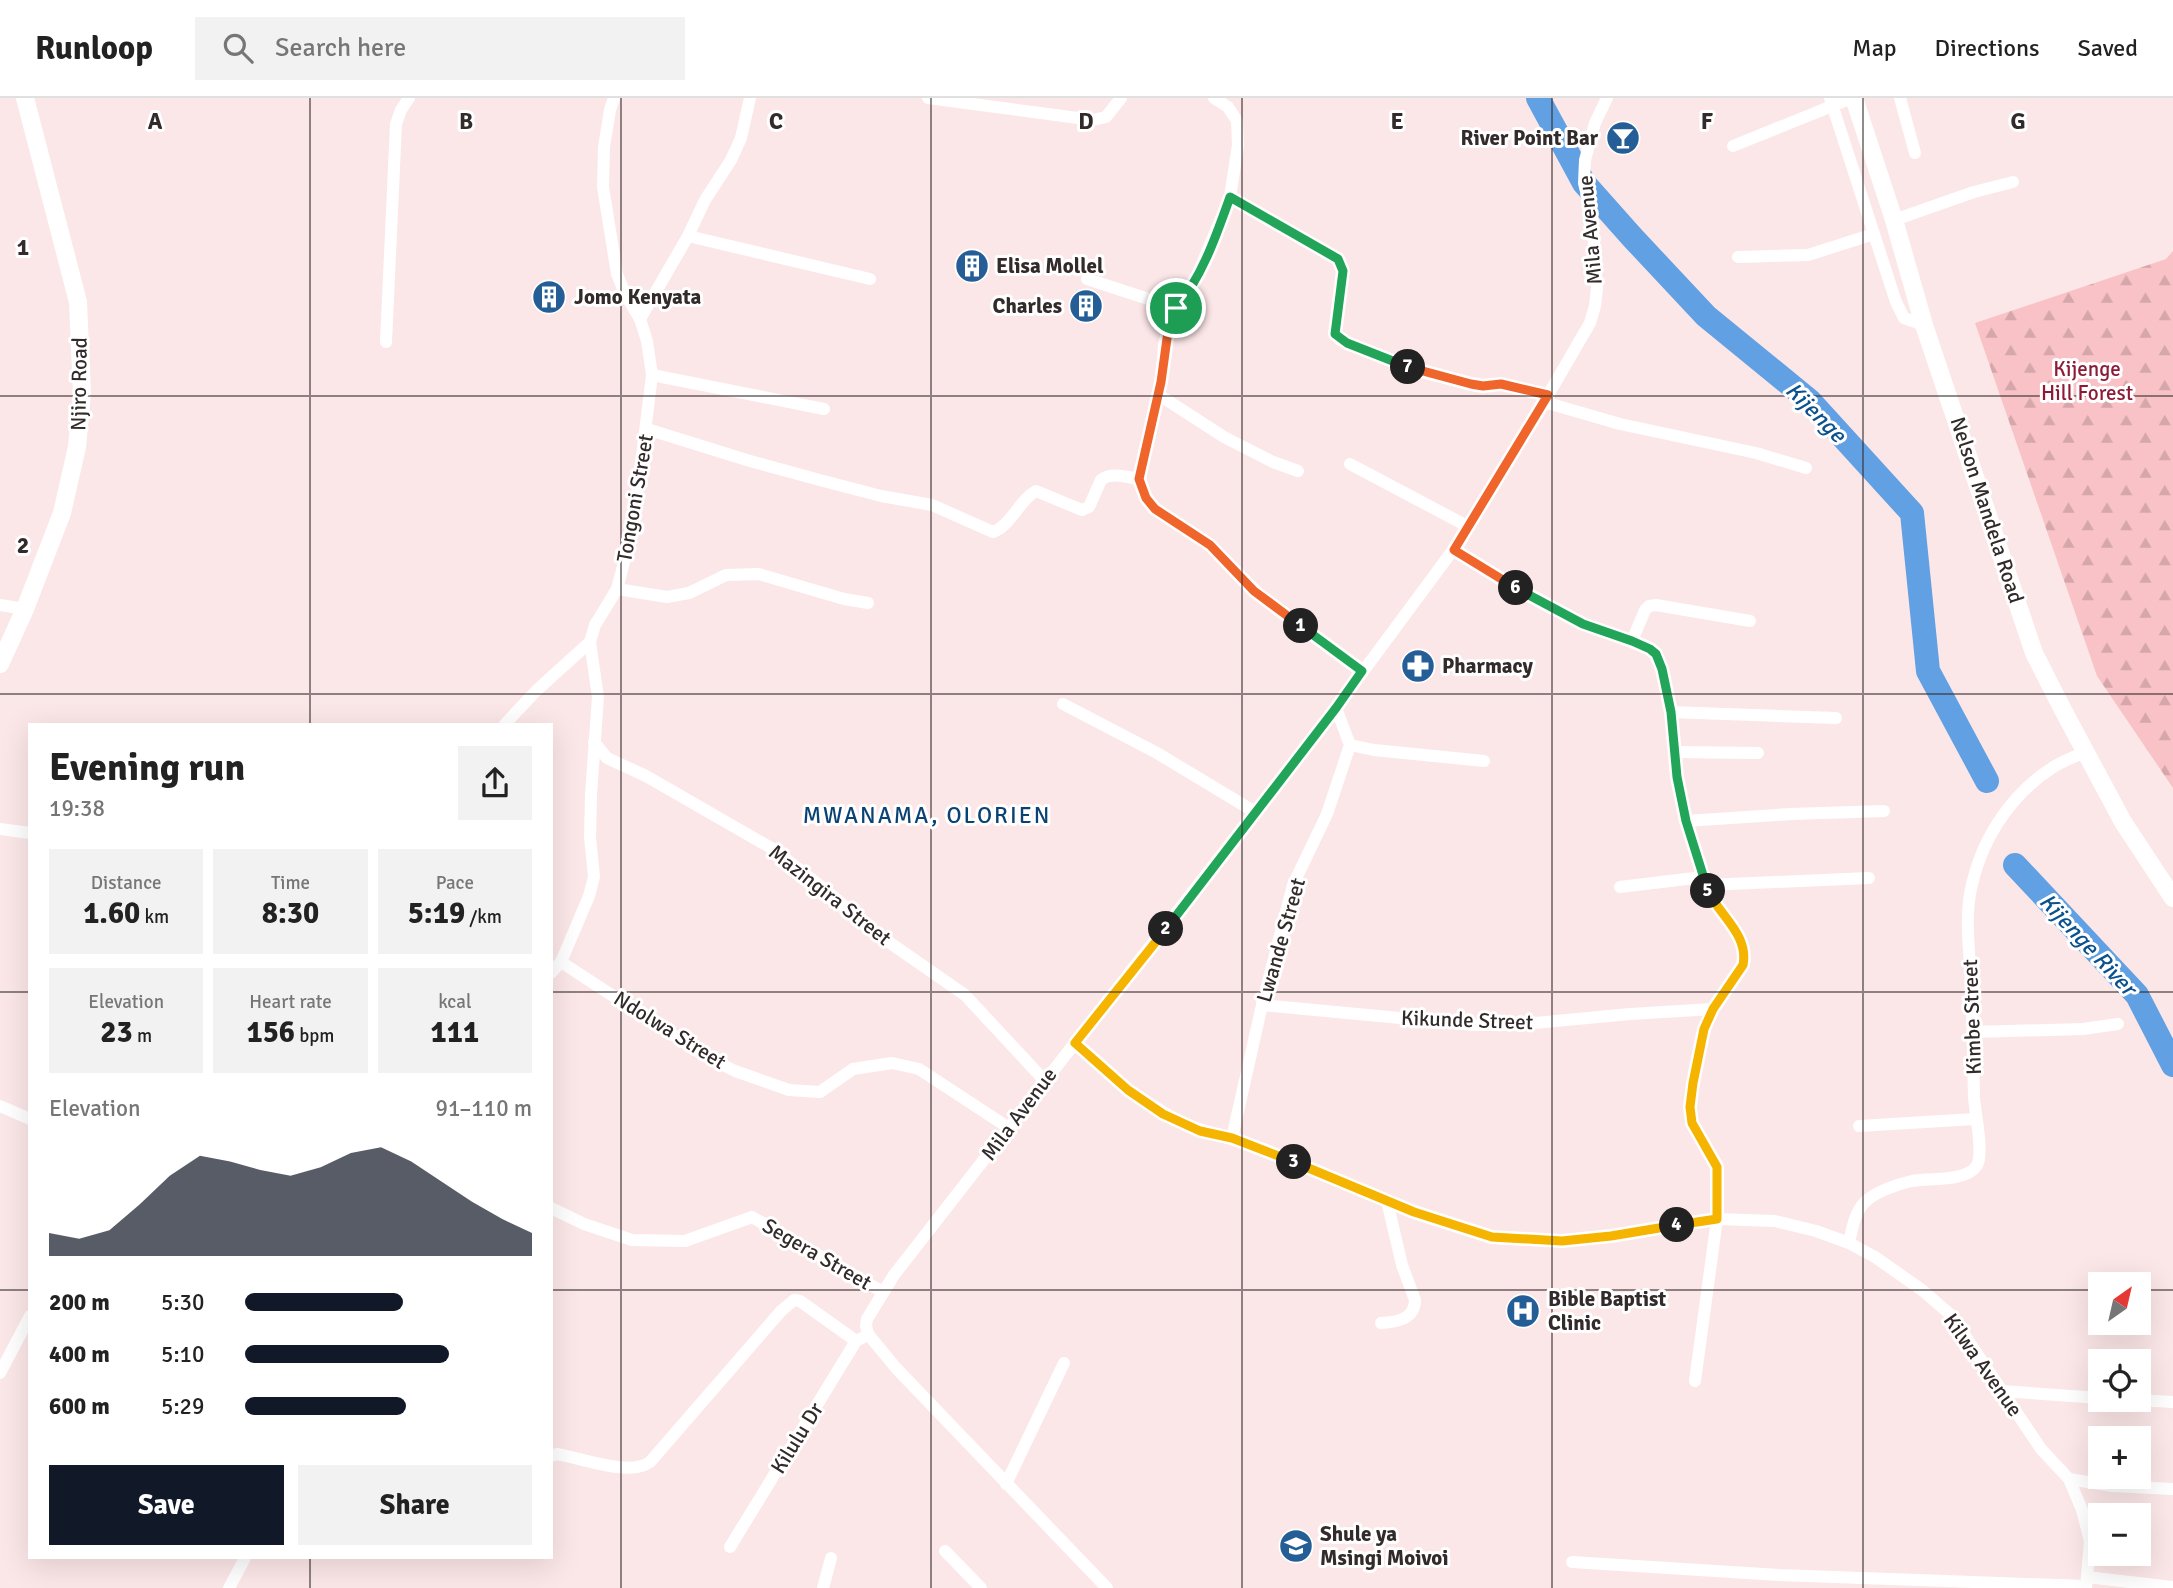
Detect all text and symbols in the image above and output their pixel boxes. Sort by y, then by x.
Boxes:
search box [195,17,685,80]
text: Runloop [35,28,153,69]
icon: search [219,29,257,67]
text: Search here [275,32,406,64]
text: Map [1852,33,1897,63]
text: Directions [1935,33,2040,63]
text: Saved [2078,33,2138,63]
text: A [148,107,163,136]
text: B [459,107,473,136]
text: C [769,107,783,136]
text: D [1078,107,1094,136]
text: E [1390,107,1404,136]
text: F [1701,107,1713,136]
text: G [2010,107,2026,136]
bar icon: River Point Bar [1604,119,1642,157]
place label: River Point Bar [1461,125,1599,151]
street label: Mila Avenue [1572,174,1608,286]
text: 1 [17,233,29,262]
building icon: Elisa Mollel [953,247,991,285]
place label: Elisa Mollel [996,253,1104,279]
building icon: Jomo Kenyata [530,278,568,316]
pin [1146,278,1206,338]
place label: Jomo Kenyata [574,284,702,310]
building icon: Charles [1067,287,1105,325]
icon: arrive [1157,289,1195,327]
place label: Charles [993,293,1062,319]
street label: Njiro Road [65,337,93,431]
pin: 7 [1390,350,1426,384]
text: 7 [1402,354,1413,378]
park label: Kijenge Hill Forest [2041,356,2133,406]
water label: Kijenge [1779,376,1853,450]
street label: Nelson Mandela Road [1945,414,2029,606]
street label: Tongoni Street [611,432,659,564]
text: 2 [17,531,29,560]
pin: 6 [1498,570,1534,606]
text: 6 [1510,575,1521,599]
pin: 1 [1284,608,1318,644]
text: 1 [1295,613,1306,637]
pharmacy icon: Pharmacy [1399,647,1437,685]
place label: Pharmacy [1442,653,1533,679]
text: Evening run [49,744,245,791]
button: share [458,746,532,820]
text: 19:38 [49,794,105,823]
district label: MWANAMA, OLORIEN [803,801,1051,830]
street label: Mazingira Street [764,839,896,951]
text: Distance [91,871,162,895]
text: Time [271,871,310,895]
text: Pace [436,871,474,895]
pin: 5 [1690,874,1726,908]
street label: Lwande Street [1251,875,1311,1005]
text: 5 [1702,878,1713,902]
water label: Kijenge River [2033,887,2145,1004]
text: 1.60 [83,895,140,932]
text: 8:30 [262,895,319,932]
text: 5:19 [408,895,465,932]
text: km [140,905,169,929]
text: /km [465,905,502,929]
pin: 2 [1148,912,1184,946]
text: 2 [1160,916,1171,940]
street label: Kimbe Street [1957,959,1987,1075]
street label: Ndolwa Street [609,985,731,1075]
text: Elevation [88,990,164,1014]
text: Heart rate [249,990,332,1014]
text: kcal [438,990,471,1014]
street label: Kikunde Street [1400,1005,1534,1035]
text: 23 [100,1014,133,1051]
text: 156 [246,1014,295,1051]
text: 111 [431,1014,479,1051]
text: m [133,1024,152,1048]
text: bpm [295,1024,335,1048]
street label: Mila Avenue [976,1062,1062,1166]
text: Elevation [49,1094,141,1123]
text: 91–110 m [436,1094,532,1123]
pin: 3 [1276,1144,1312,1180]
text: 3 [1288,1149,1299,1173]
pin: 4 [1660,1208,1694,1242]
street label: Segera Street [758,1212,876,1296]
text: 4 [1671,1212,1682,1236]
north arrow [2088,1272,2151,1335]
map controls [2088,1272,2151,1566]
place label: Bible Baptist Clinic [1548,1286,1666,1336]
text: 200 m [49,1288,110,1317]
text: 5:30 [161,1288,204,1317]
hospital icon: Bible Baptist Clinic [1504,1292,1542,1330]
street label: Kilwa Avenue [1938,1308,2028,1422]
text: 400 m [49,1340,110,1369]
text: 5:10 [161,1340,204,1369]
button: locate [2088,1349,2151,1412]
text: 600 m [49,1392,110,1421]
text: 5:29 [161,1392,204,1421]
street label: Kilulu Dr [765,1397,829,1478]
button: + [2088,1426,2151,1489]
button: Save [49,1465,284,1545]
button: Share [298,1465,532,1545]
button: − [2088,1503,2151,1566]
place label: Shule ya Msingi Moivoi [1320,1521,1448,1571]
school or university icon: Shule ya Msingi Moivoi [1277,1527,1315,1565]

